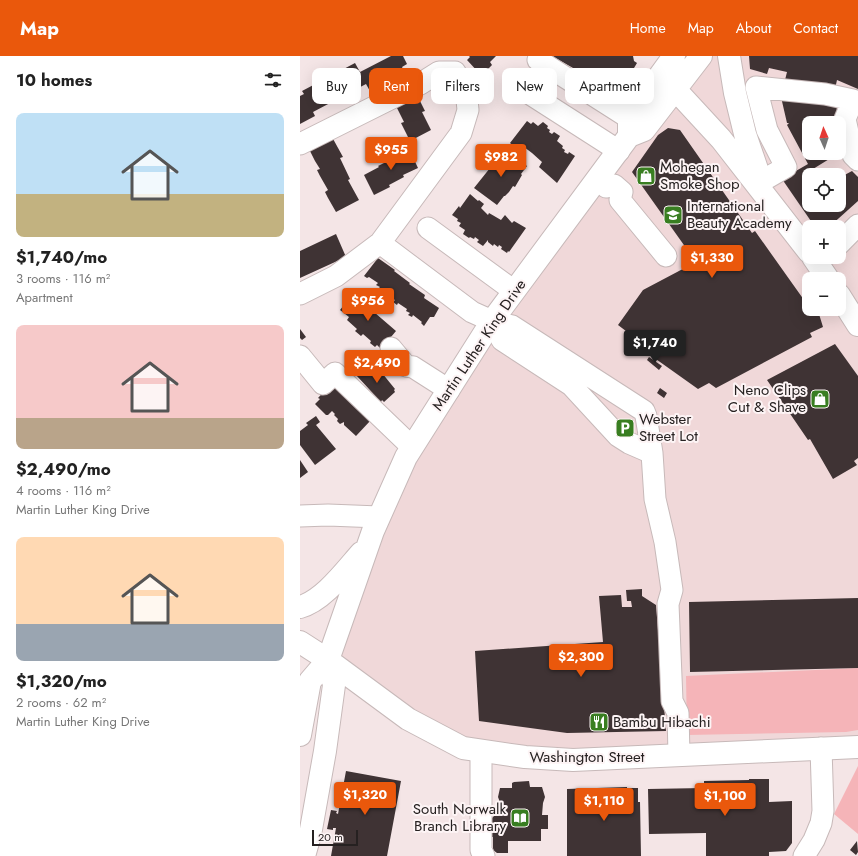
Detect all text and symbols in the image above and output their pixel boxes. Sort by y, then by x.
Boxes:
text: Map [20,15,59,42]
text: Home [630,18,666,38]
text: Map [688,18,714,38]
text: About [736,18,771,38]
text: Contact [793,18,838,38]
text: 10 homes [16,68,92,92]
chip: Buy [312,68,361,104]
chip: Rent [369,68,423,104]
chip: Filters [431,68,494,104]
chip: New [502,68,557,104]
chip: Apartment [565,68,654,104]
icon: filters [262,69,284,91]
north arrow [802,116,846,160]
map controls [802,116,846,316]
pin: $955 [367,137,415,171]
icon: home [114,139,186,211]
text: $955 [374,140,408,159]
pin: $982 [477,144,525,178]
text: $982 [484,147,518,166]
place label: Mohegan Smoke Shop [660,156,740,195]
shop icon: Mohegan Smoke Shop [635,165,657,187]
button: locate [802,168,846,212]
place label: International Beauty Academy [687,195,792,234]
school or university icon: International Beauty Academy [662,204,684,226]
button: + [802,220,846,264]
text: $1,740/mo [16,245,107,269]
pin: $1,330 [679,245,745,279]
text: $1,330 [690,248,734,267]
text: 3 rooms · 116 m² [16,269,110,288]
button: − [802,272,846,316]
street label: Martin Luther King Drive [427,275,531,415]
text: Apartment [16,288,73,307]
pin: $956 [344,288,392,322]
text: $956 [351,291,385,310]
pin: $1,740 [622,330,688,364]
text: $1,740 [633,333,677,352]
pin: $2,490 [344,350,410,384]
icon: home [114,351,186,423]
text: $2,490 [353,353,401,372]
place label: Neno Clips Cut & Shave [728,379,806,418]
shop icon: Neno Clips Cut & Shave [809,388,831,410]
place label: Webster Street Lot [639,408,698,447]
parking icon: Webster Street Lot [614,417,636,439]
text: $2,490/mo [16,457,111,481]
text: 4 rooms · 116 m² [16,481,111,500]
text: Martin Luther King Drive [16,500,150,519]
icon: home [114,563,186,635]
pin: $2,300 [548,644,614,678]
text: $2,300 [558,647,604,666]
text: $1,320/mo [16,669,107,693]
text: 2 rooms · 62 m² [16,693,106,712]
restaurant icon: Bambu Hibachi [588,711,610,733]
place label: Bambu Hibachi [613,711,711,733]
text: Martin Luther King Drive [16,712,150,731]
street label: Washington Street [530,746,645,768]
pin: $1,320 [332,782,398,816]
pin: $1,100 [692,783,758,817]
text: $1,320 [343,785,387,804]
text: $1,100 [704,786,746,805]
pin: $1,110 [571,788,637,822]
text: $1,110 [584,791,624,810]
place label: South Norwalk Branch Library [413,798,506,837]
library icon: South Norwalk Branch Library [509,807,531,829]
scale bar [312,828,358,847]
text: 20 m [318,829,343,845]

